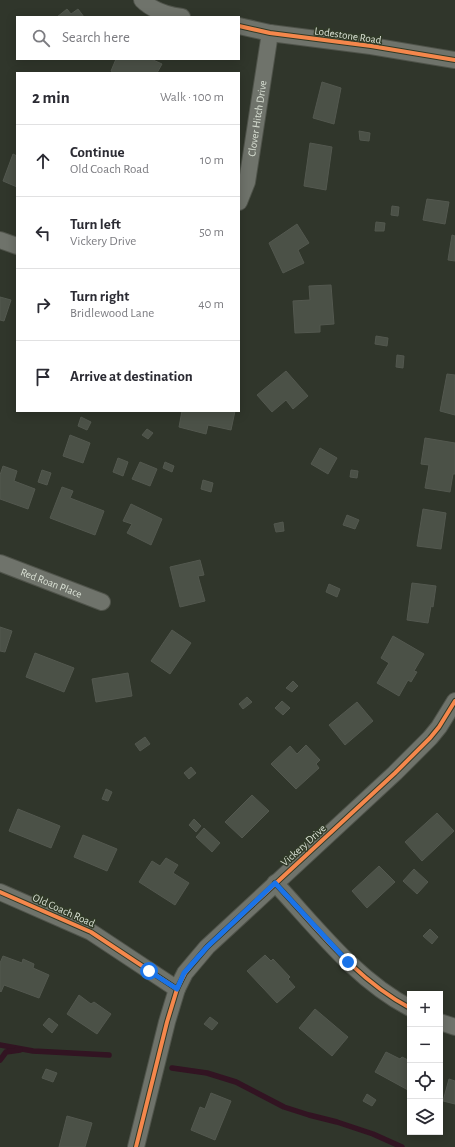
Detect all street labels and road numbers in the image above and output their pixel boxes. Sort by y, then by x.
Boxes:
street label: Lodestone Road [314,25,383,46]
street label: Clover Hitch Drive [246,80,269,157]
street label: Red Roan Place [19,566,83,600]
street label: Vickery Drive [279,823,328,868]
street label: Old Coach Road [31,892,97,929]

